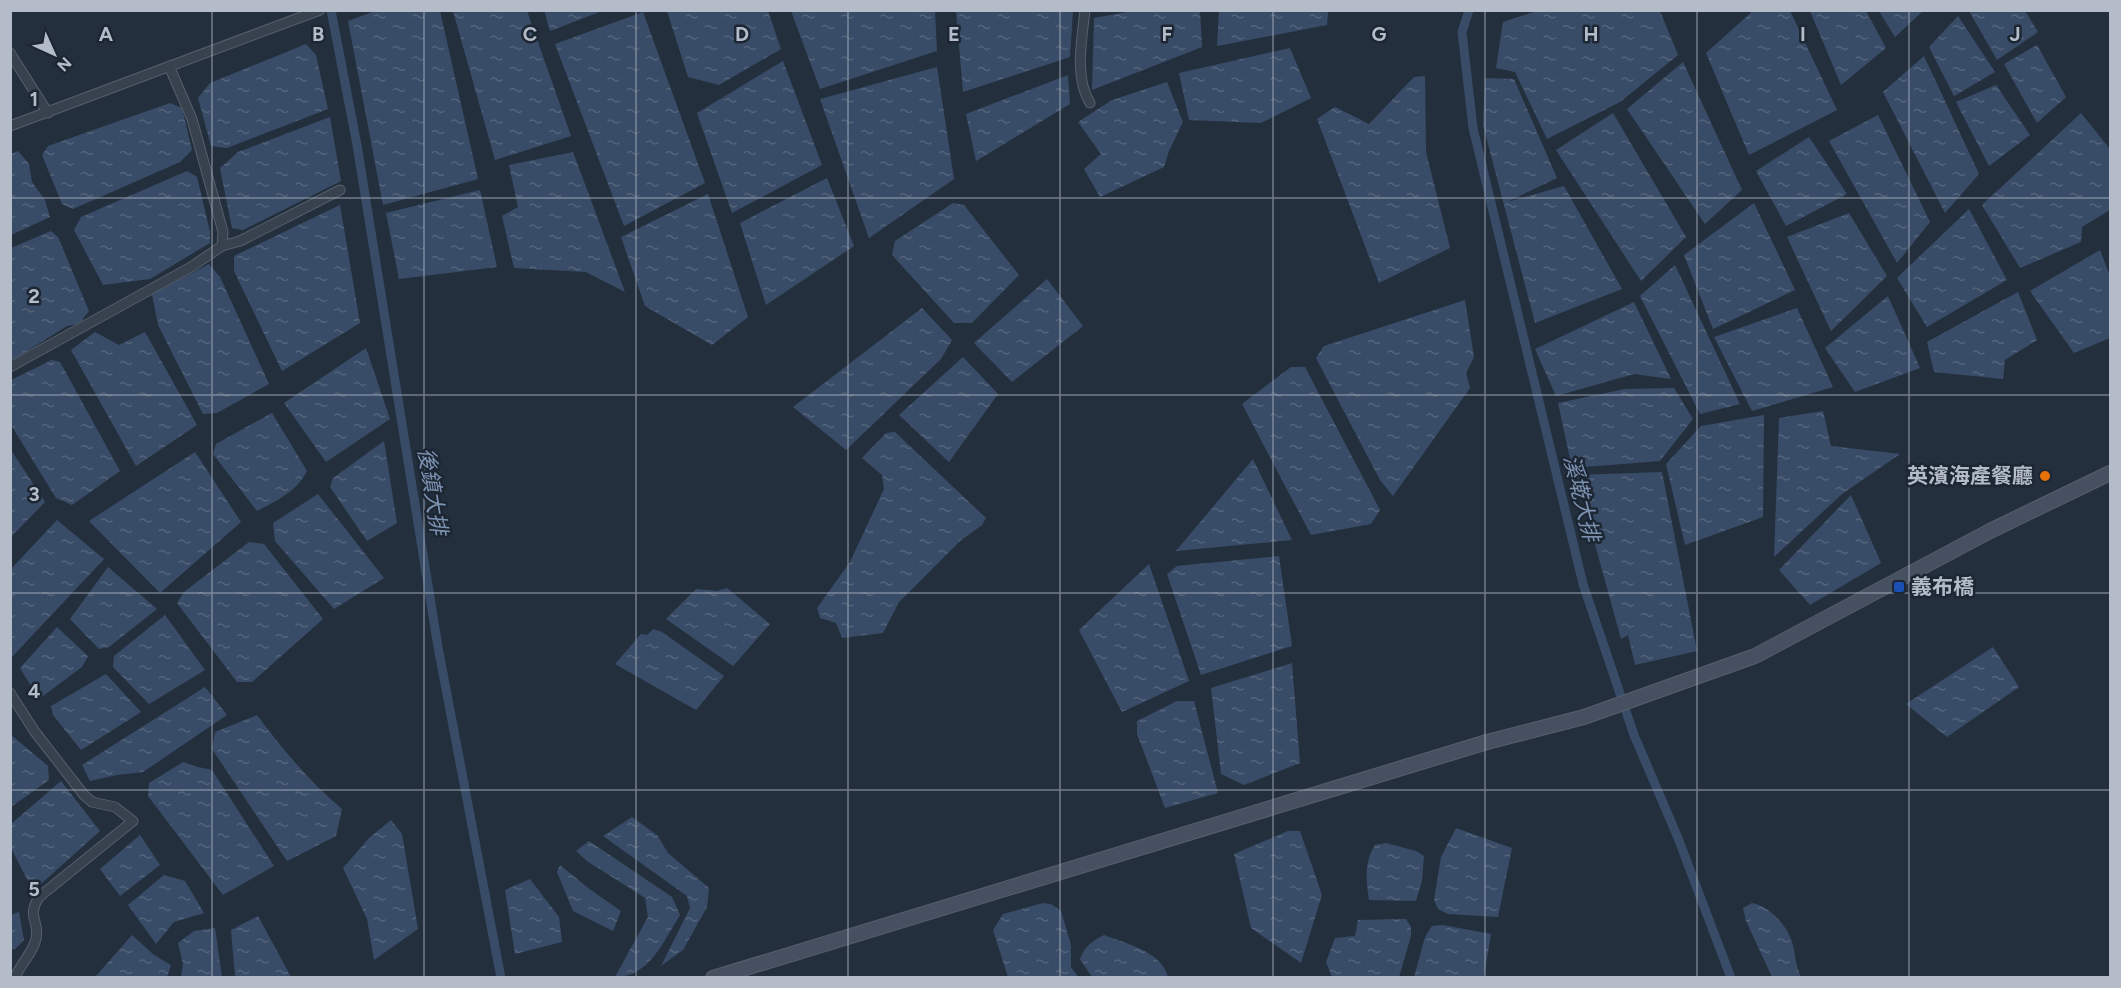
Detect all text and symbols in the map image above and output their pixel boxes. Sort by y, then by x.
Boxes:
text: A [99,22,114,46]
text: B [312,22,324,46]
text: C [523,22,537,46]
text: D [735,22,749,46]
text: E [948,22,960,46]
text: F [1161,22,1173,46]
text: G [1372,22,1387,46]
text: H [1584,22,1599,46]
text: I [1800,22,1806,46]
text: J [2009,22,2021,46]
north arrow [24,24,84,84]
text: N [53,53,75,75]
text: 1 [30,87,38,111]
text: 2 [28,284,40,308]
water label: 後鎮大排 [412,446,453,540]
water label: 溪墘大排 [1558,452,1606,547]
place label: 英濱海產餐廳 [1907,463,2033,488]
marker: 英濱海產餐廳 [2038,469,2052,483]
text: 3 [28,482,40,506]
place label: 義布橋 [1911,574,1974,599]
marker: 義布橋 [1892,580,1906,594]
text: 4 [28,679,41,703]
text: 5 [28,877,40,901]

